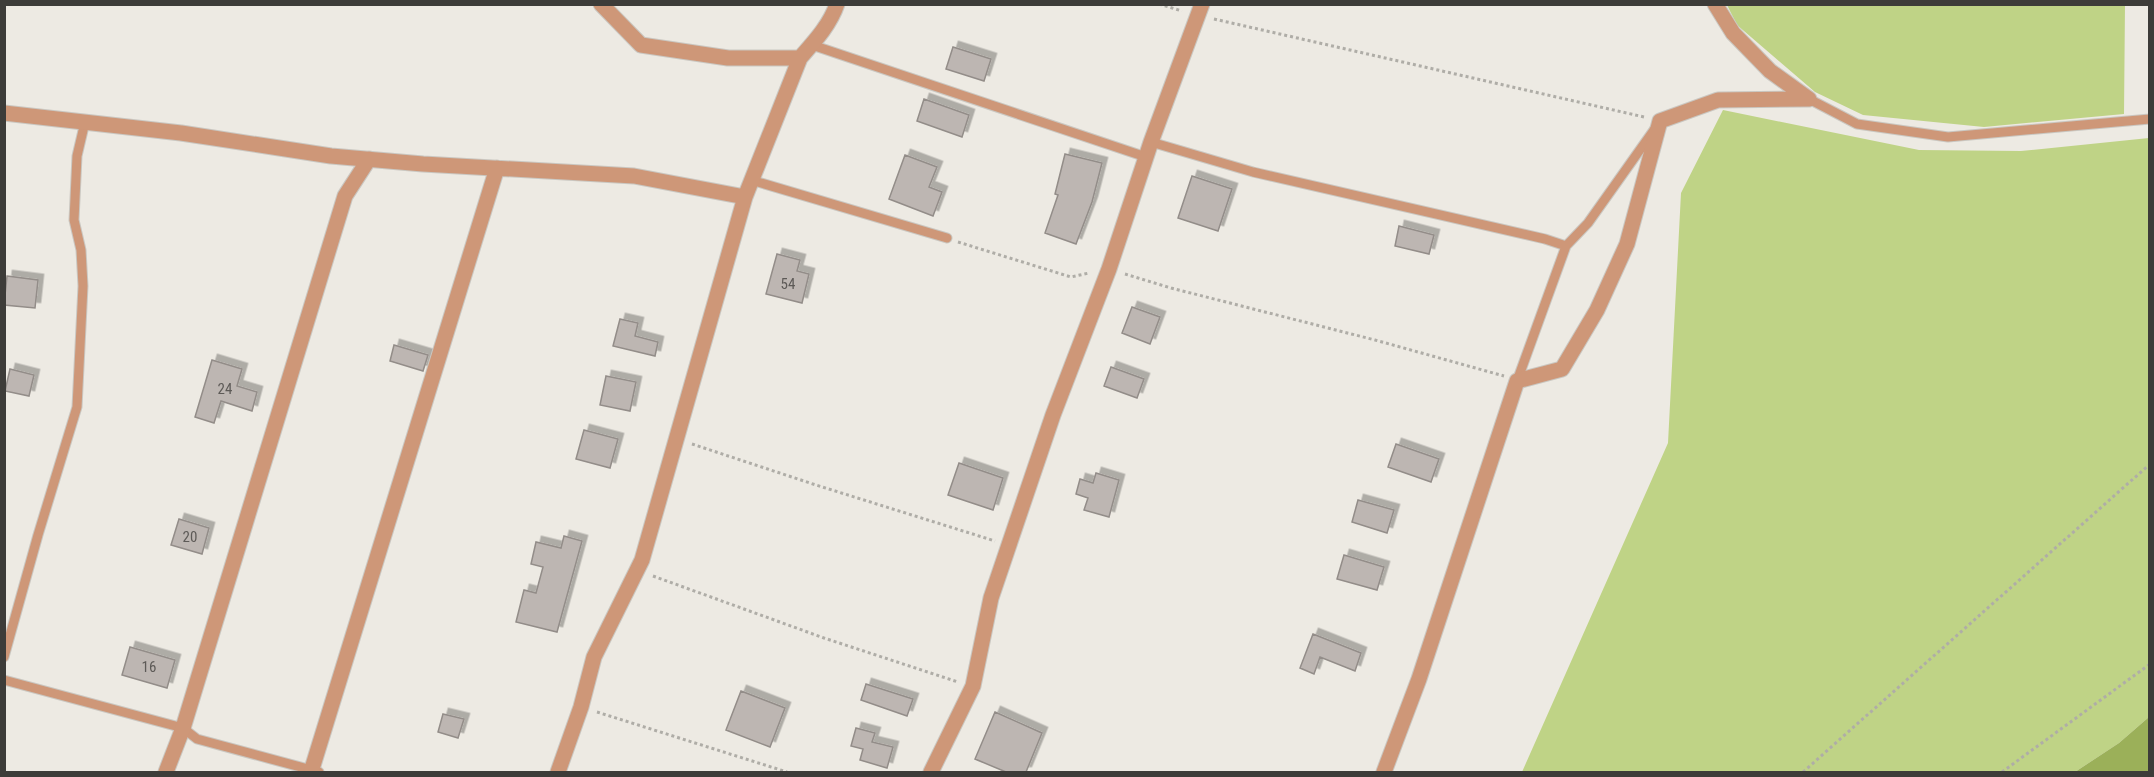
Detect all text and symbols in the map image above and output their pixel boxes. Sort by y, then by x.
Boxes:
house number: 54 [781,275,795,293]
house number: 24 [218,380,232,398]
house number: 20 [183,528,197,546]
house number: 16 [142,658,156,676]

